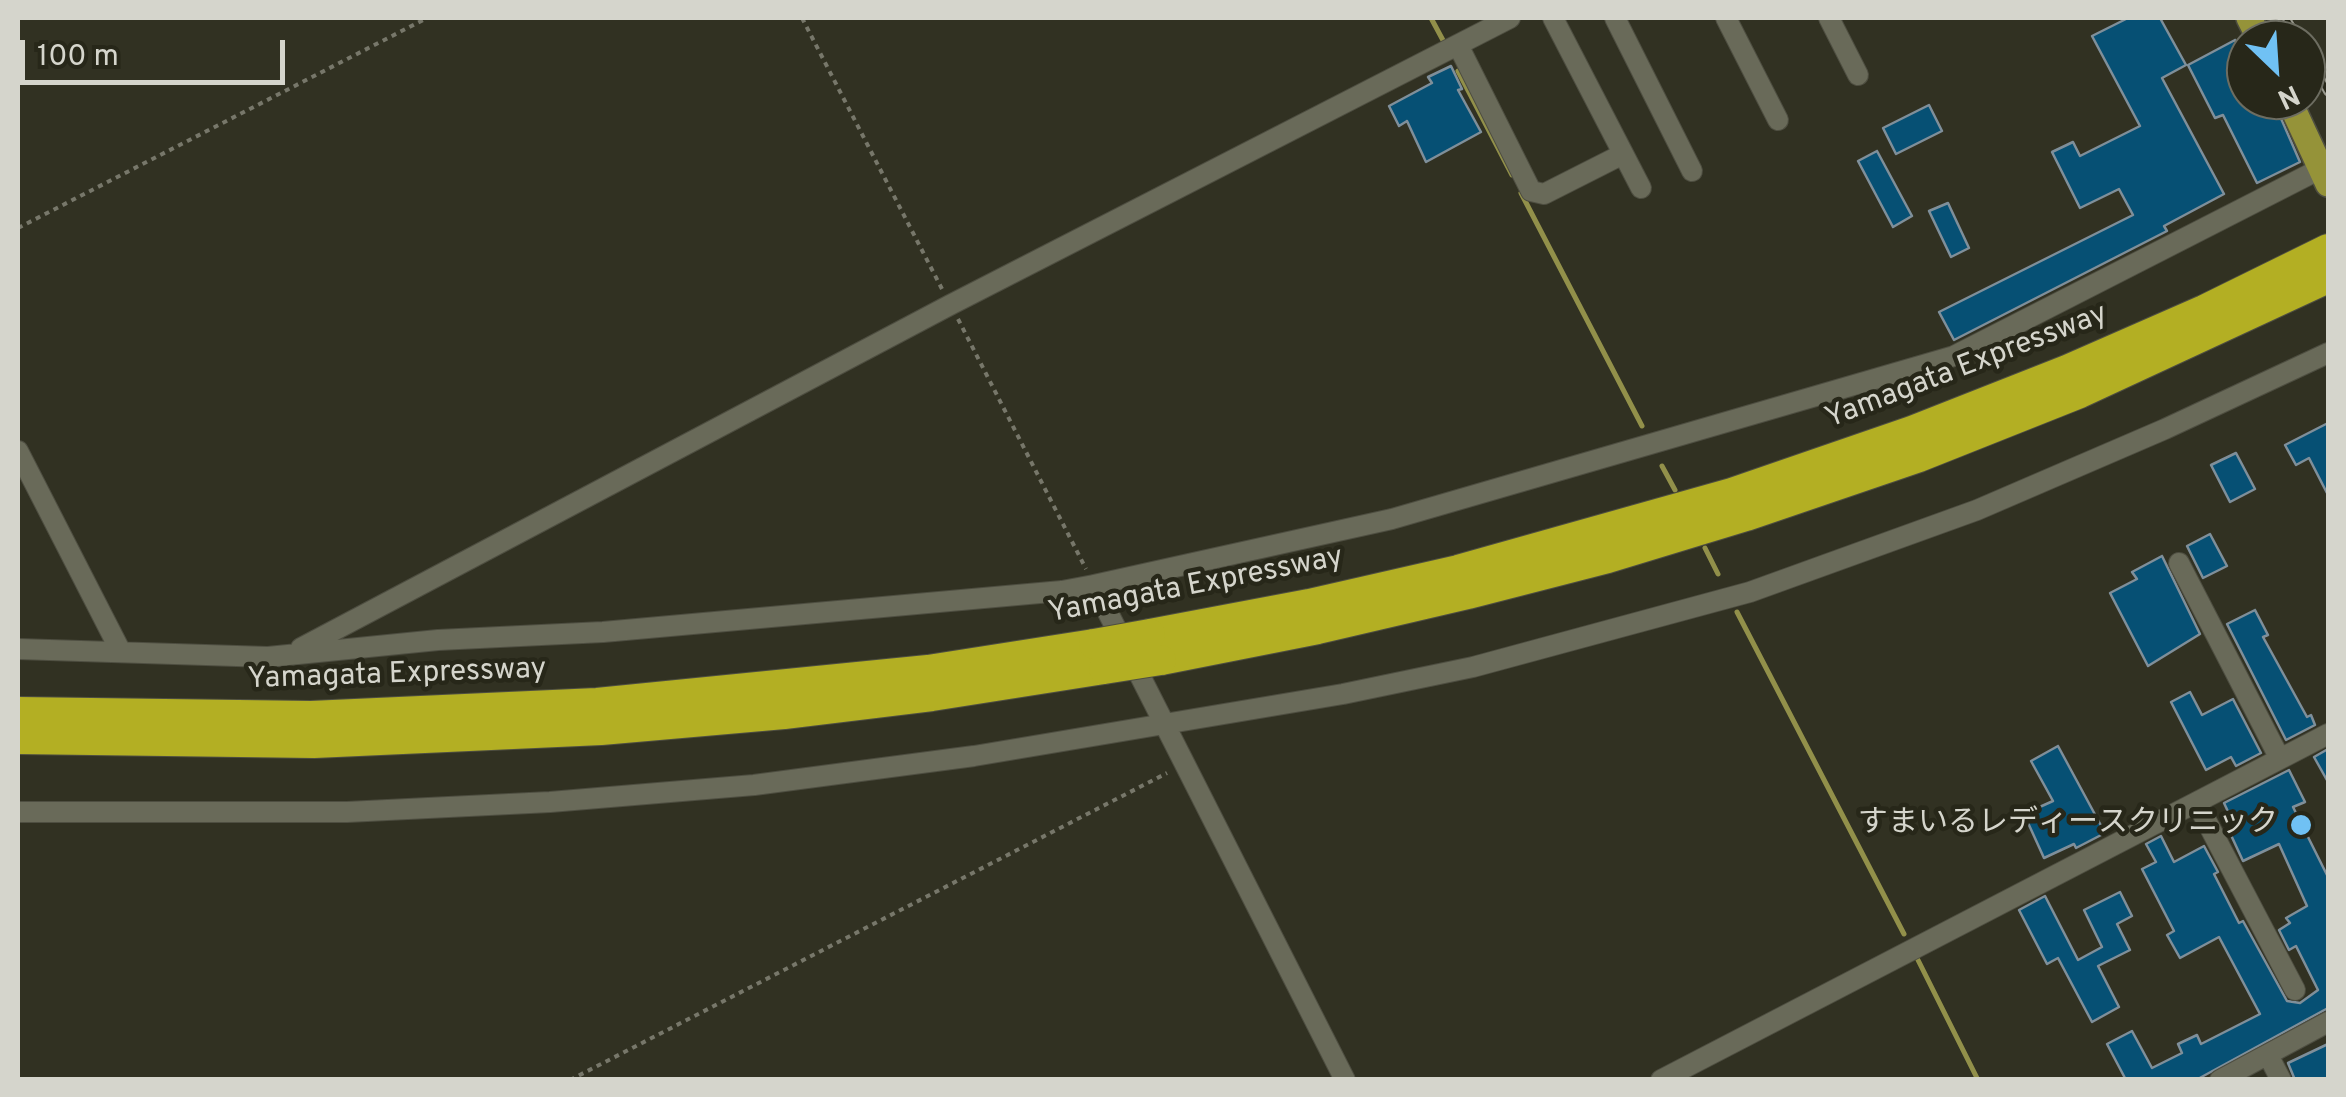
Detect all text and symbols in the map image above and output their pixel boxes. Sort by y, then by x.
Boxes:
scale bar [25,20,290,82]
north arrow [2226,20,2326,120]
text: 100 m [37,39,119,76]
text: N [2271,75,2305,116]
street label: Yamagata Expressway [1821,298,2113,438]
street label: Yamagata Expressway [1046,541,1346,633]
street label: Yamagata Expressway [247,653,547,699]
place label: すまいるレディースクリニック [1858,807,2278,843]
marker: すまいるレディースクリニック [2288,812,2314,838]

